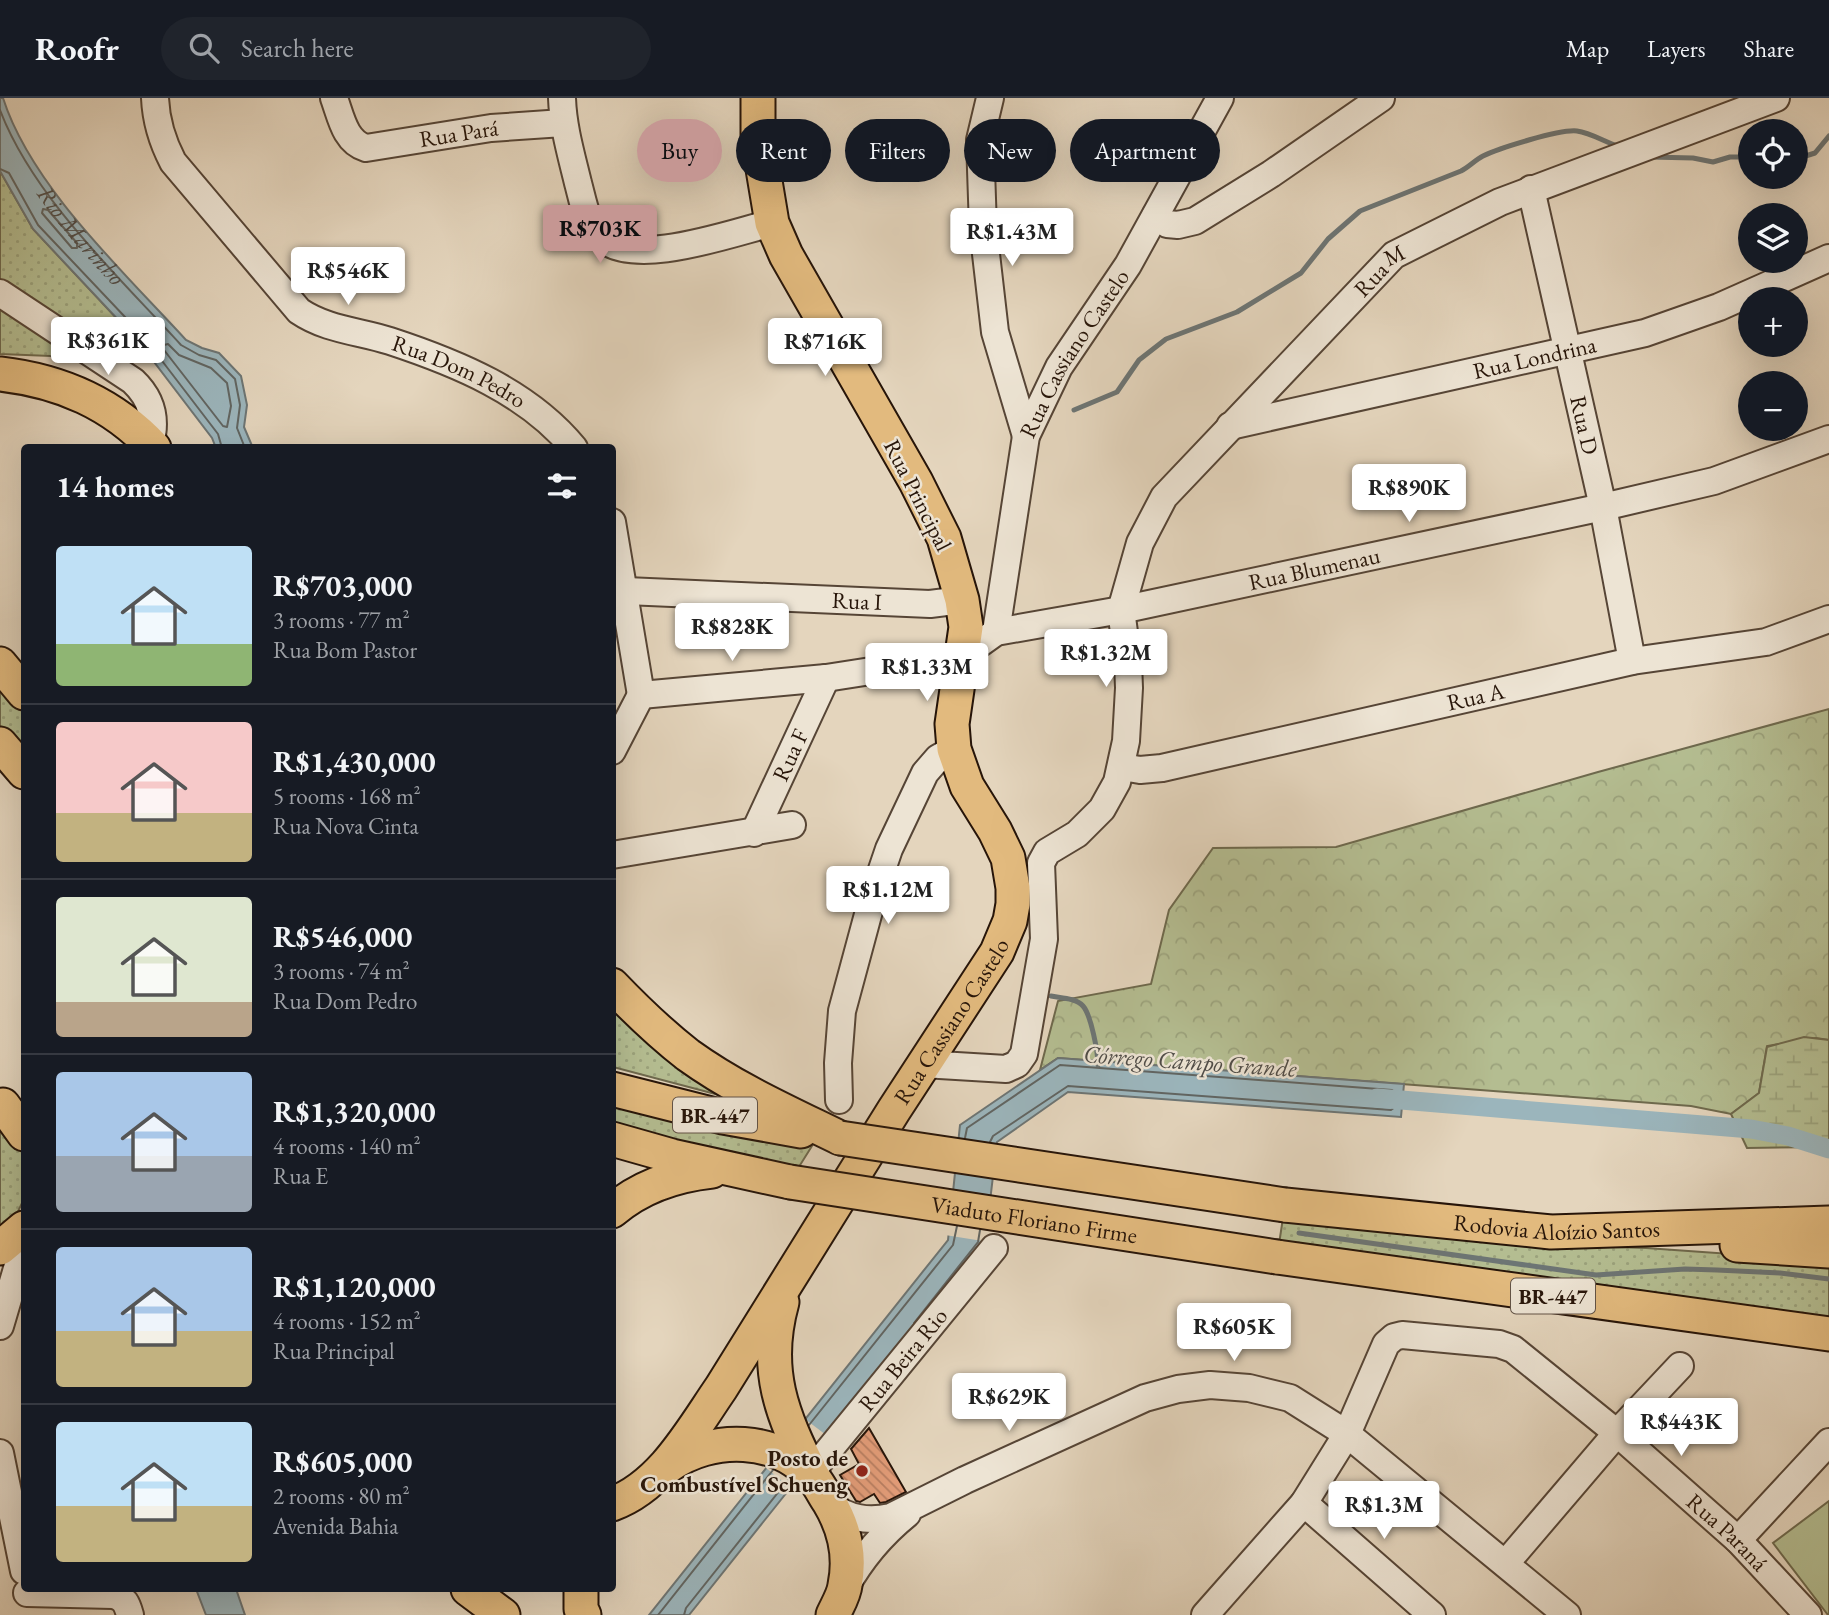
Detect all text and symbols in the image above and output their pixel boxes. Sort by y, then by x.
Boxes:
search box [161,17,651,80]
text: Roofr [35,27,119,70]
icon: search [185,29,223,67]
text: Search here [241,31,354,65]
text: Map [1566,33,1609,64]
text: Layers [1647,33,1706,64]
text: Share [1744,33,1794,64]
street label: Rua Pará [417,112,500,154]
chip: Buy [637,119,722,182]
chip: Rent [736,119,831,182]
chip: Filters [845,119,950,182]
chip: New [964,119,1056,182]
chip: Apartment [1070,119,1220,182]
map controls [1738,119,1808,441]
button: locate [1738,119,1808,189]
water label: Rio Marinho [31,179,132,291]
button: layers [1738,203,1808,273]
pin: R$703K [543,206,657,265]
pin: R$1.43M [947,208,1077,268]
text: R$703K [559,213,641,243]
text: R$1.43M [966,216,1058,246]
street label: Rua M [1347,237,1410,303]
pin: R$546K [291,248,405,307]
text: R$546K [307,255,389,285]
street label: Rua Cassiano Castelo [1012,263,1136,443]
button: + [1738,287,1808,357]
pin: R$361K [51,317,165,377]
pin: R$716K [768,318,882,378]
text: R$361K [67,325,149,355]
text: R$716K [784,326,866,356]
street label: Rua Dom Pedro [388,328,532,415]
street label: Rua Londrina [1470,329,1600,386]
button: − [1738,371,1808,441]
street label: Rua D [1563,393,1606,457]
street label: Rua Principal [877,434,959,556]
pin: R$890K [1352,464,1466,524]
text: 14 homes [56,467,174,506]
icon: filters [543,467,581,505]
text: R$890K [1368,472,1450,502]
street label: Rua Blumenau [1246,540,1383,597]
text: R$703,000 [273,566,412,605]
icon: home [112,574,196,658]
street label: Rua I [831,585,883,617]
pin: R$828K [675,603,789,663]
text: 3 rooms · 77 m² [273,605,410,635]
text: R$828K [691,611,773,641]
pin: R$1.32M [1041,630,1171,689]
text: Rua Bom Pastor [273,635,417,665]
text: R$1.32M [1060,637,1152,667]
pin: R$1.33M [862,644,992,703]
text: R$1.33M [881,651,973,681]
street label: Rua A [1444,675,1508,718]
street label: Rua F [765,724,815,786]
text: R$1,430,000 [273,742,436,781]
icon: home [112,750,196,834]
text: 5 rooms · 168 m² [273,781,421,811]
text: Rua Nova Cinta [273,811,419,841]
pin: R$1.12M [823,866,953,926]
text: R$1.12M [842,874,934,904]
text: R$546,000 [273,917,412,956]
icon: home [112,925,196,1009]
street label: Rua Cassiano Castelo [887,934,1016,1110]
text: 3 rooms · 74 m² [273,956,410,986]
text: Rua Dom Pedro [273,986,418,1016]
water label: Córrego Campo Grande [1082,1038,1298,1084]
text: R$1,320,000 [273,1092,436,1131]
road number: BR-447 [673,1098,757,1132]
icon: home [112,1100,196,1184]
text: 4 rooms · 140 m² [273,1131,421,1161]
text: Rua E [273,1161,328,1191]
street label: Viaduto Floriano Firme [929,1189,1139,1250]
street label: Rodovia Aloízio Santos [1452,1207,1661,1247]
text: R$1,120,000 [273,1267,436,1306]
icon: home [112,1275,196,1359]
road number: BR-447 [1511,1278,1595,1314]
street label: Rua Beira Rio [851,1302,954,1418]
pin: R$605K [1177,1304,1291,1363]
text: 4 rooms · 152 m² [273,1306,421,1336]
text: R$605K [1193,1311,1275,1341]
text: Rua Principal [273,1336,395,1366]
pin: R$629K [952,1374,1066,1433]
text: R$629K [968,1381,1050,1411]
pin: R$443K [1624,1398,1738,1458]
text: R$443K [1640,1406,1722,1436]
text: R$605,000 [273,1442,412,1481]
place label: Posto de Combustível Schueng [640,1443,848,1499]
icon: home [112,1450,196,1534]
marker: Posto de Combustível Schueng [854,1463,870,1479]
text: 2 rooms · 80 m² [273,1481,410,1511]
pin: R$1.3M [1327,1482,1441,1541]
street label: Rua Paraná [1680,1486,1775,1578]
text: R$1.3M [1344,1489,1424,1519]
text: Avenida Bahia [273,1511,398,1541]

